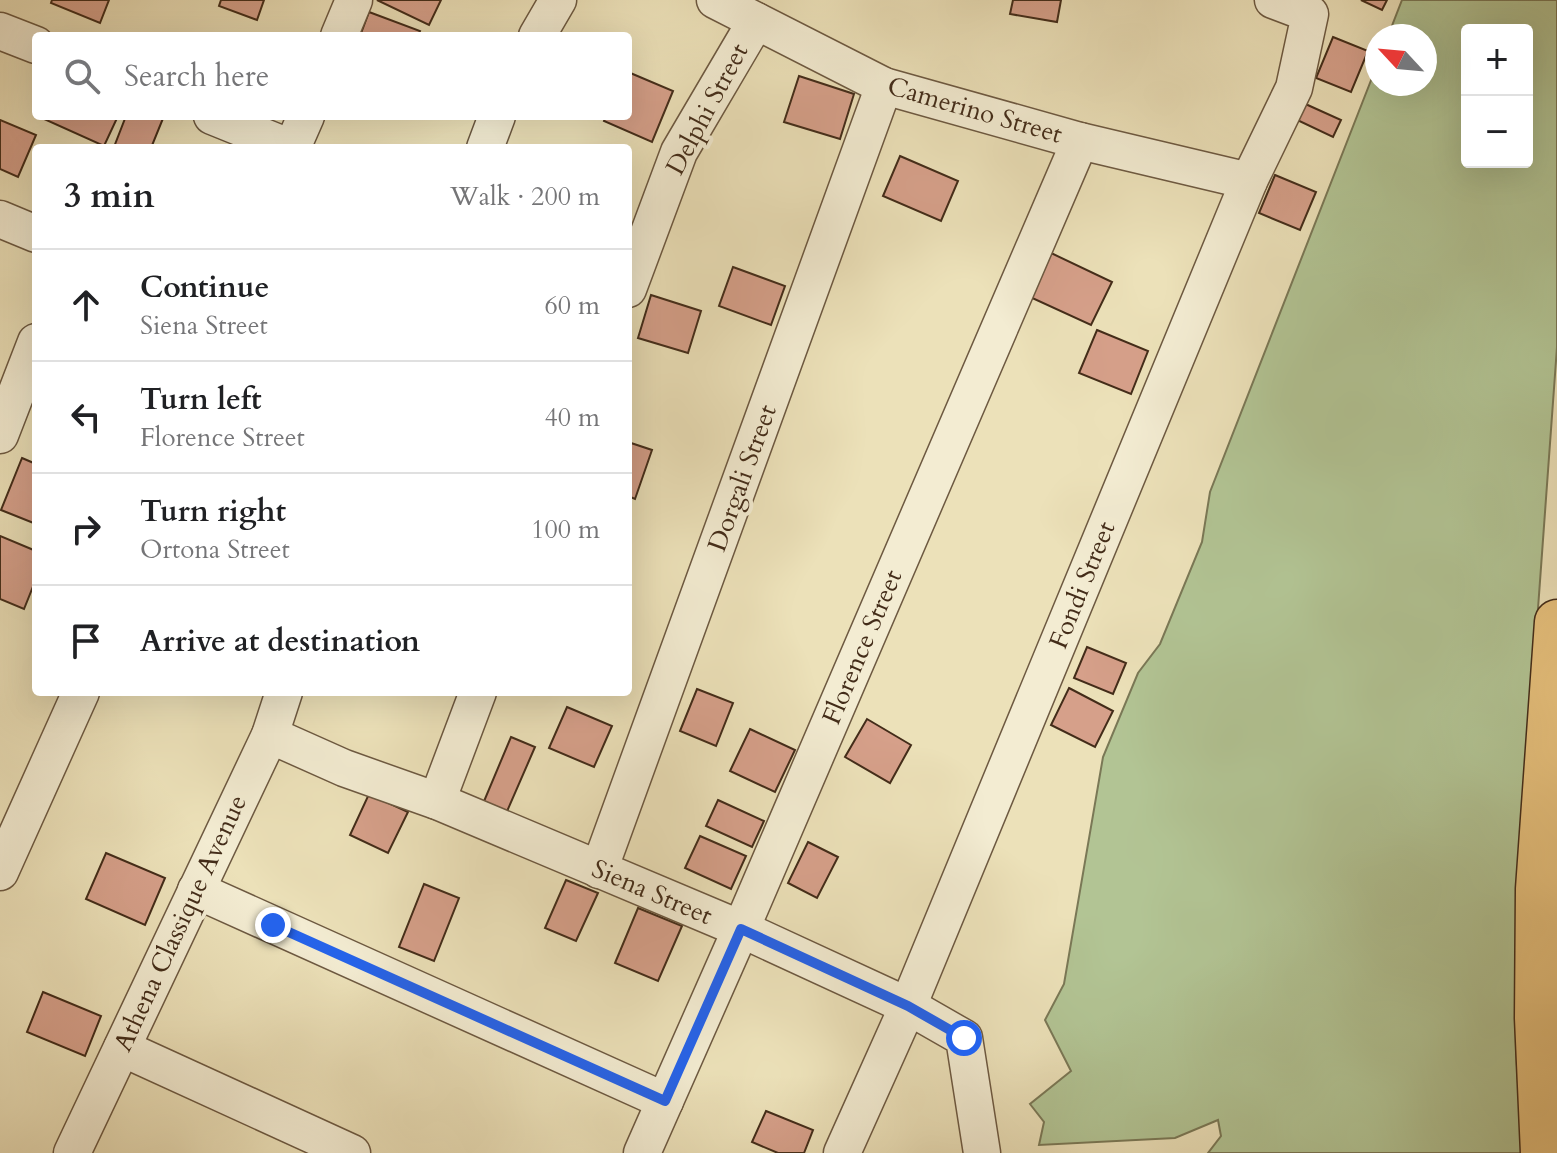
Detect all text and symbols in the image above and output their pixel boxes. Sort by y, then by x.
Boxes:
north arrow [1365,24,1437,96]
map controls [1461,24,1533,168]
button: + [1461,24,1533,96]
search box [32,32,632,120]
street label: Delphi Street [658,37,756,181]
icon: search [60,54,104,98]
text: Search here [124,56,269,97]
street label: Camerino Street [884,68,1066,152]
button: − [1461,96,1533,168]
text: 3 min [64,173,155,219]
text: Walk · 200 m [450,179,600,214]
text: Continue [140,267,269,308]
icon: ahead [64,283,108,327]
text: 60 m [544,288,600,323]
text: Siena Street [140,308,268,343]
text: Turn left [140,379,262,420]
icon: left [64,395,108,439]
text: 40 m [544,400,600,435]
street label: Dorgali Street [699,400,785,556]
text: Florence Street [140,420,305,455]
text: Turn right [140,491,286,532]
icon: right [64,507,108,551]
text: 100 m [531,512,600,547]
street label: Fondi Street [1041,516,1123,654]
text: Ortona Street [140,532,290,567]
street label: Florence Street [814,564,910,730]
icon: arrive [64,619,108,663]
text: Arrive at destination [140,621,420,662]
street label: Athena Classique Avenue [105,789,255,1057]
street label: Siena Street [586,851,718,933]
route end [255,907,291,943]
route start [946,1020,982,1056]

